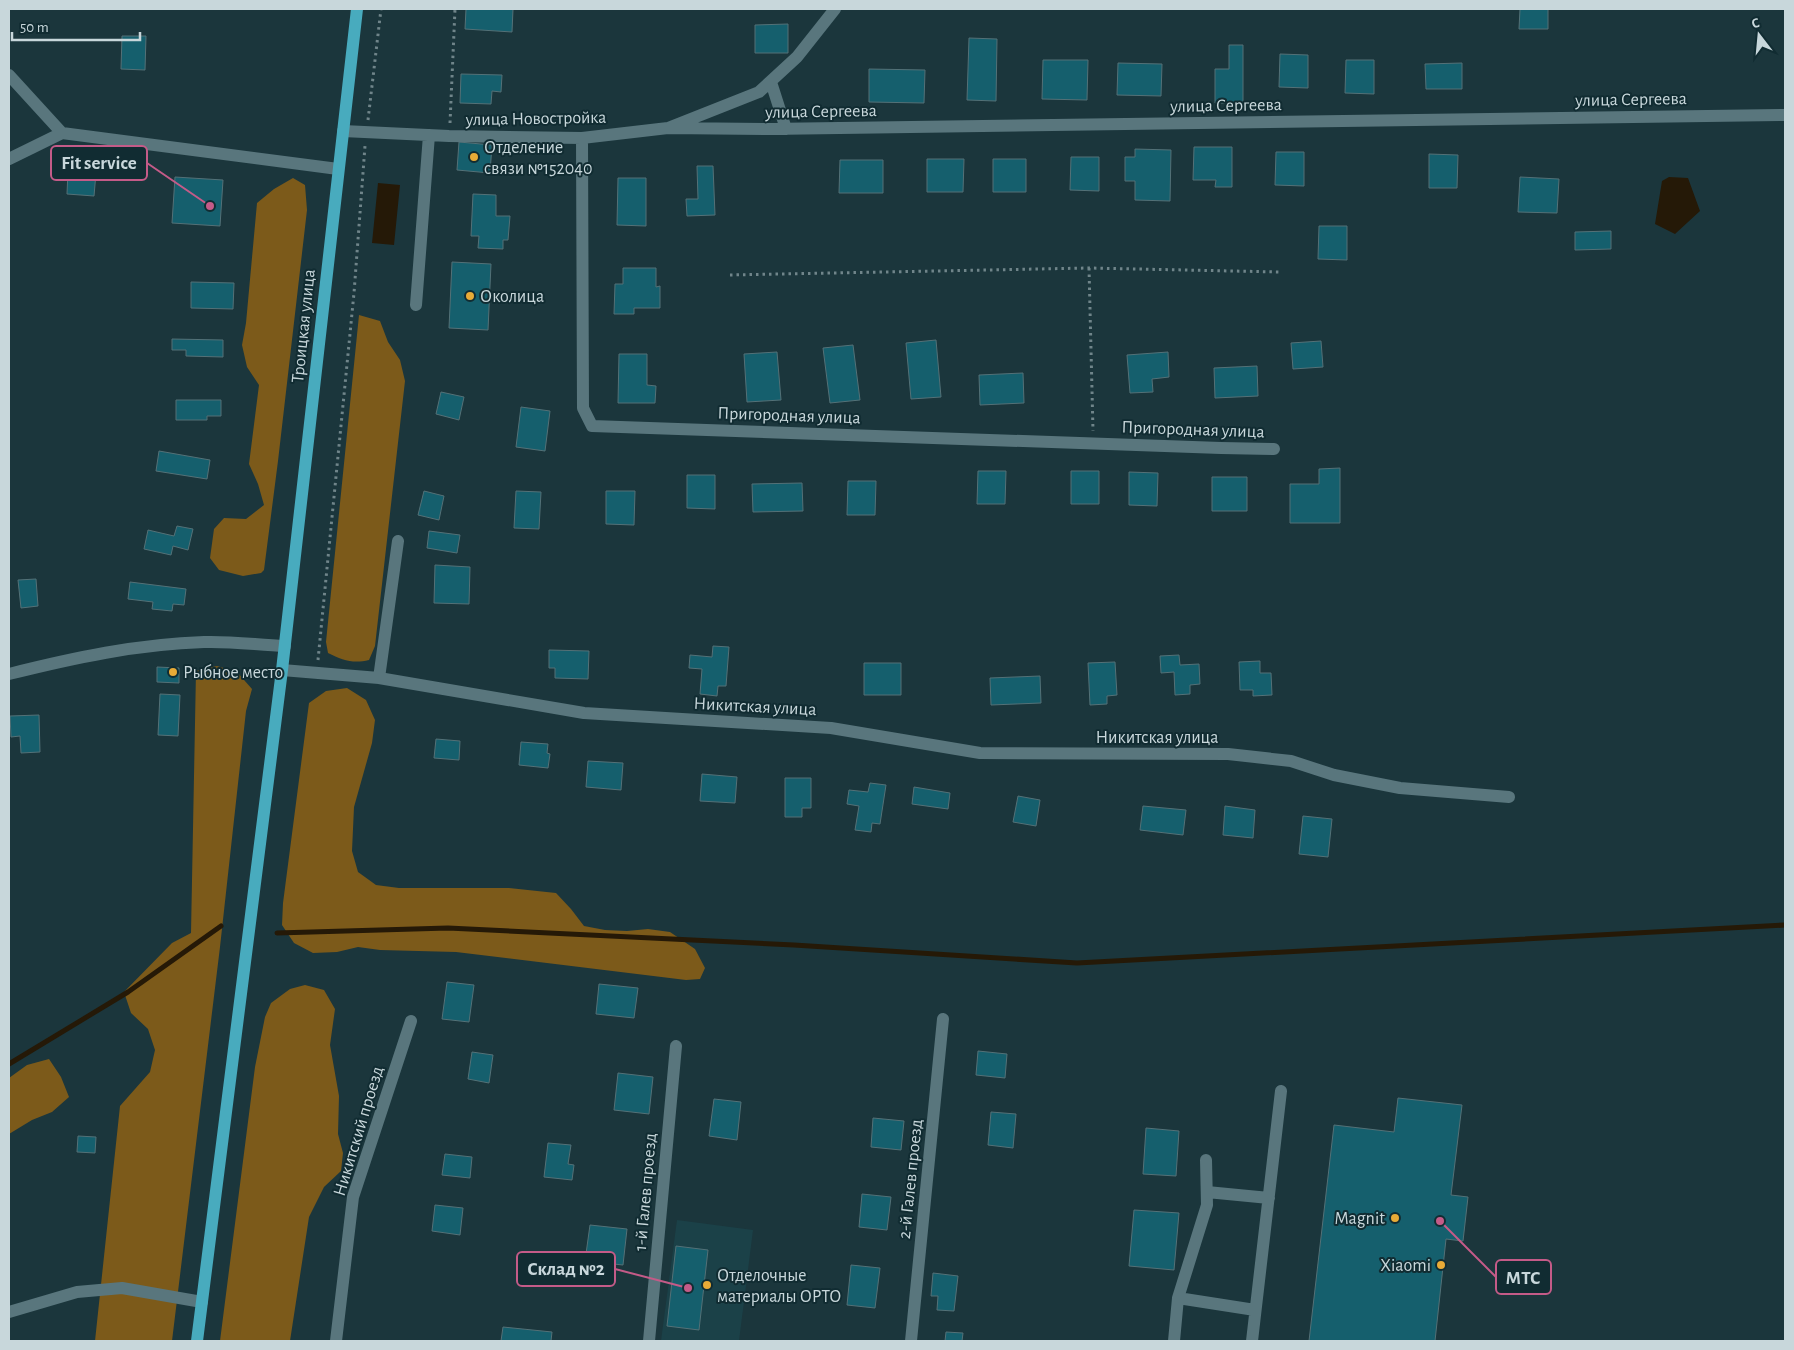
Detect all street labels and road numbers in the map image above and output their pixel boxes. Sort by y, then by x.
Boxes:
street label: улица Сергеева [1574,90,1687,110]
street label: улица Сергеева [1169,96,1282,116]
street label: улица Сергеева [764,102,877,122]
street label: улица Новостройка [464,109,607,129]
street label: Троицкая улица [289,268,319,384]
street label: Пригородная улица [717,405,861,427]
street label: Пригородная улица [1121,419,1265,441]
street label: Никитская улица [693,695,817,719]
street label: Никитская улица [1095,729,1219,747]
street label: Никитский проезд [331,1064,387,1198]
street label: 2-й Галев проезд [896,1118,926,1240]
street label: 1-й Галев проезд [632,1132,660,1252]

